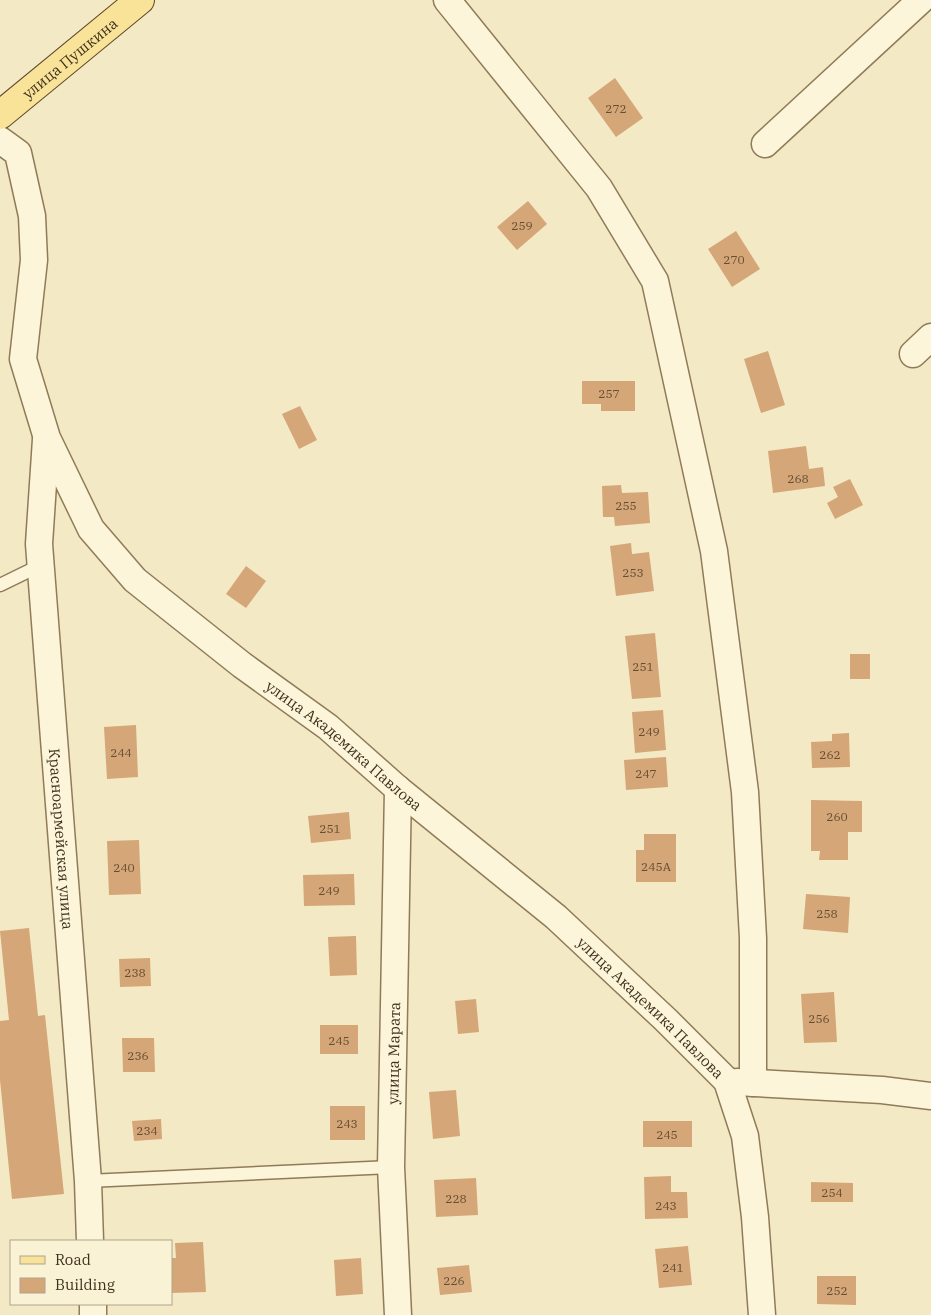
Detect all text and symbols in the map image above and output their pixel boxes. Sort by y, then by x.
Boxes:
street label: улица Пушкина [18,13,121,103]
house number: 272 [605,101,627,116]
house number: 259 [511,218,533,233]
house number: 270 [723,252,745,267]
house number: 257 [598,386,620,401]
house number: 268 [787,471,809,486]
house number: 255 [615,498,637,513]
house number: 253 [622,565,644,580]
house number: 251 [632,659,654,674]
street label: улица Академика Павлова [262,676,426,814]
house number: 249 [638,724,660,739]
house number: 244 [110,745,132,760]
house number: 262 [819,747,841,762]
street label: Красноармейская улица [45,748,78,930]
house number: 247 [635,766,657,781]
house number: 260 [826,809,848,824]
house number: 251 [319,821,341,836]
house number: 245А [641,859,672,874]
house number: 240 [113,860,135,875]
house number: 249 [318,883,340,898]
house number: 258 [816,906,838,921]
street label: улица Академика Павлова [573,933,728,1082]
house number: 238 [124,965,146,980]
street label: улица Марата [383,1002,404,1105]
house number: 256 [808,1011,830,1026]
house number: 245 [328,1033,350,1048]
house number: 236 [127,1048,149,1063]
house number: 243 [336,1116,358,1131]
house number: 234 [136,1123,158,1138]
house number: 245 [656,1127,678,1142]
house number: 254 [821,1185,843,1200]
house number: 228 [445,1191,467,1206]
house number: 243 [655,1198,677,1213]
legend [10,1240,172,1305]
text: Road [55,1250,91,1269]
house number: 241 [662,1260,684,1275]
house number: 226 [443,1273,465,1288]
text: Building [55,1275,115,1294]
house number: 252 [826,1283,848,1298]

